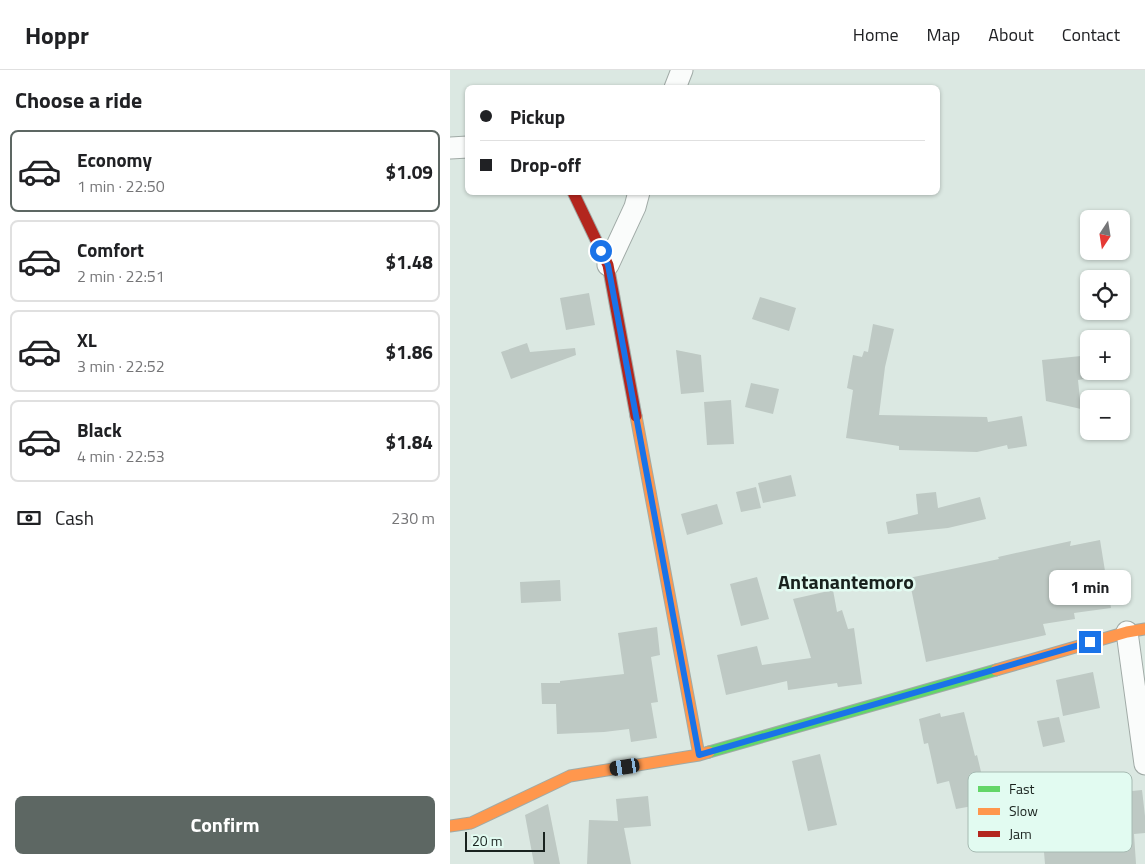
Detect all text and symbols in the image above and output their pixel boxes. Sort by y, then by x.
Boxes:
text: Hoppr [25,17,89,53]
text: Home [853,21,899,48]
text: Map [927,21,960,48]
text: About [988,21,1034,48]
text: Contact [1062,21,1120,48]
text: Choose a ride [15,83,142,117]
text: Pickup [510,102,565,131]
text: Economy [77,145,152,174]
icon: car [17,149,62,194]
text: Drop-off [510,150,581,179]
text: $1.09 [386,157,433,186]
text: 1 min · 22:50 [77,174,165,198]
north arrow [1080,210,1130,260]
map controls [1080,210,1130,440]
text: Comfort [77,235,144,264]
icon: car [17,239,62,284]
route start [590,240,612,262]
text: $1.48 [386,247,433,276]
text: 2 min · 22:51 [77,264,165,288]
button: locate [1080,270,1130,320]
text: XL [77,325,97,354]
icon: car [17,329,62,374]
button: + [1080,330,1130,380]
text: $1.86 [386,337,433,366]
text: 3 min · 22:52 [77,354,165,378]
button: − [1080,390,1130,440]
text: Black [77,415,122,444]
icon: car [17,419,62,464]
text: $1.84 [386,427,433,456]
text: 4 min · 22:53 [77,444,165,468]
text: Cash [55,503,94,532]
icon: cash [15,504,43,532]
text: 230 m [391,506,435,530]
district label: Antanantemoro [778,566,914,597]
callout: 1 min [1049,570,1131,604]
text: 1 min [1071,575,1109,599]
route end [1079,631,1101,653]
car [609,757,640,777]
legend [968,772,1132,852]
text: Fast [1009,778,1034,799]
button: Confirm [15,796,435,854]
text: Slow [1009,800,1038,821]
text: Jam [1009,823,1032,844]
scale bar [465,829,545,852]
text: 20 m [472,830,502,851]

